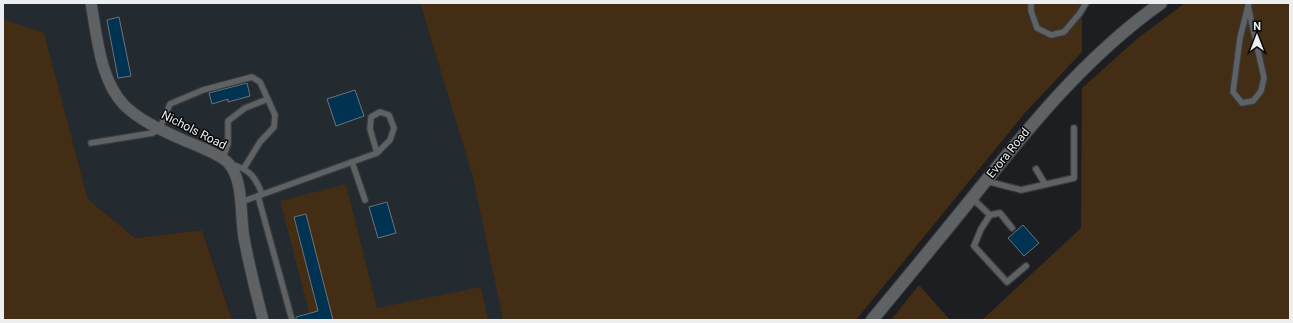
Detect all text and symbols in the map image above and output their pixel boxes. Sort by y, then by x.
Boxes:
north arrow [1237,16,1277,56]
text: N [1253,20,1261,33]
street label: Nichols Road [159,108,229,152]
street label: Evora Road [984,125,1032,181]

